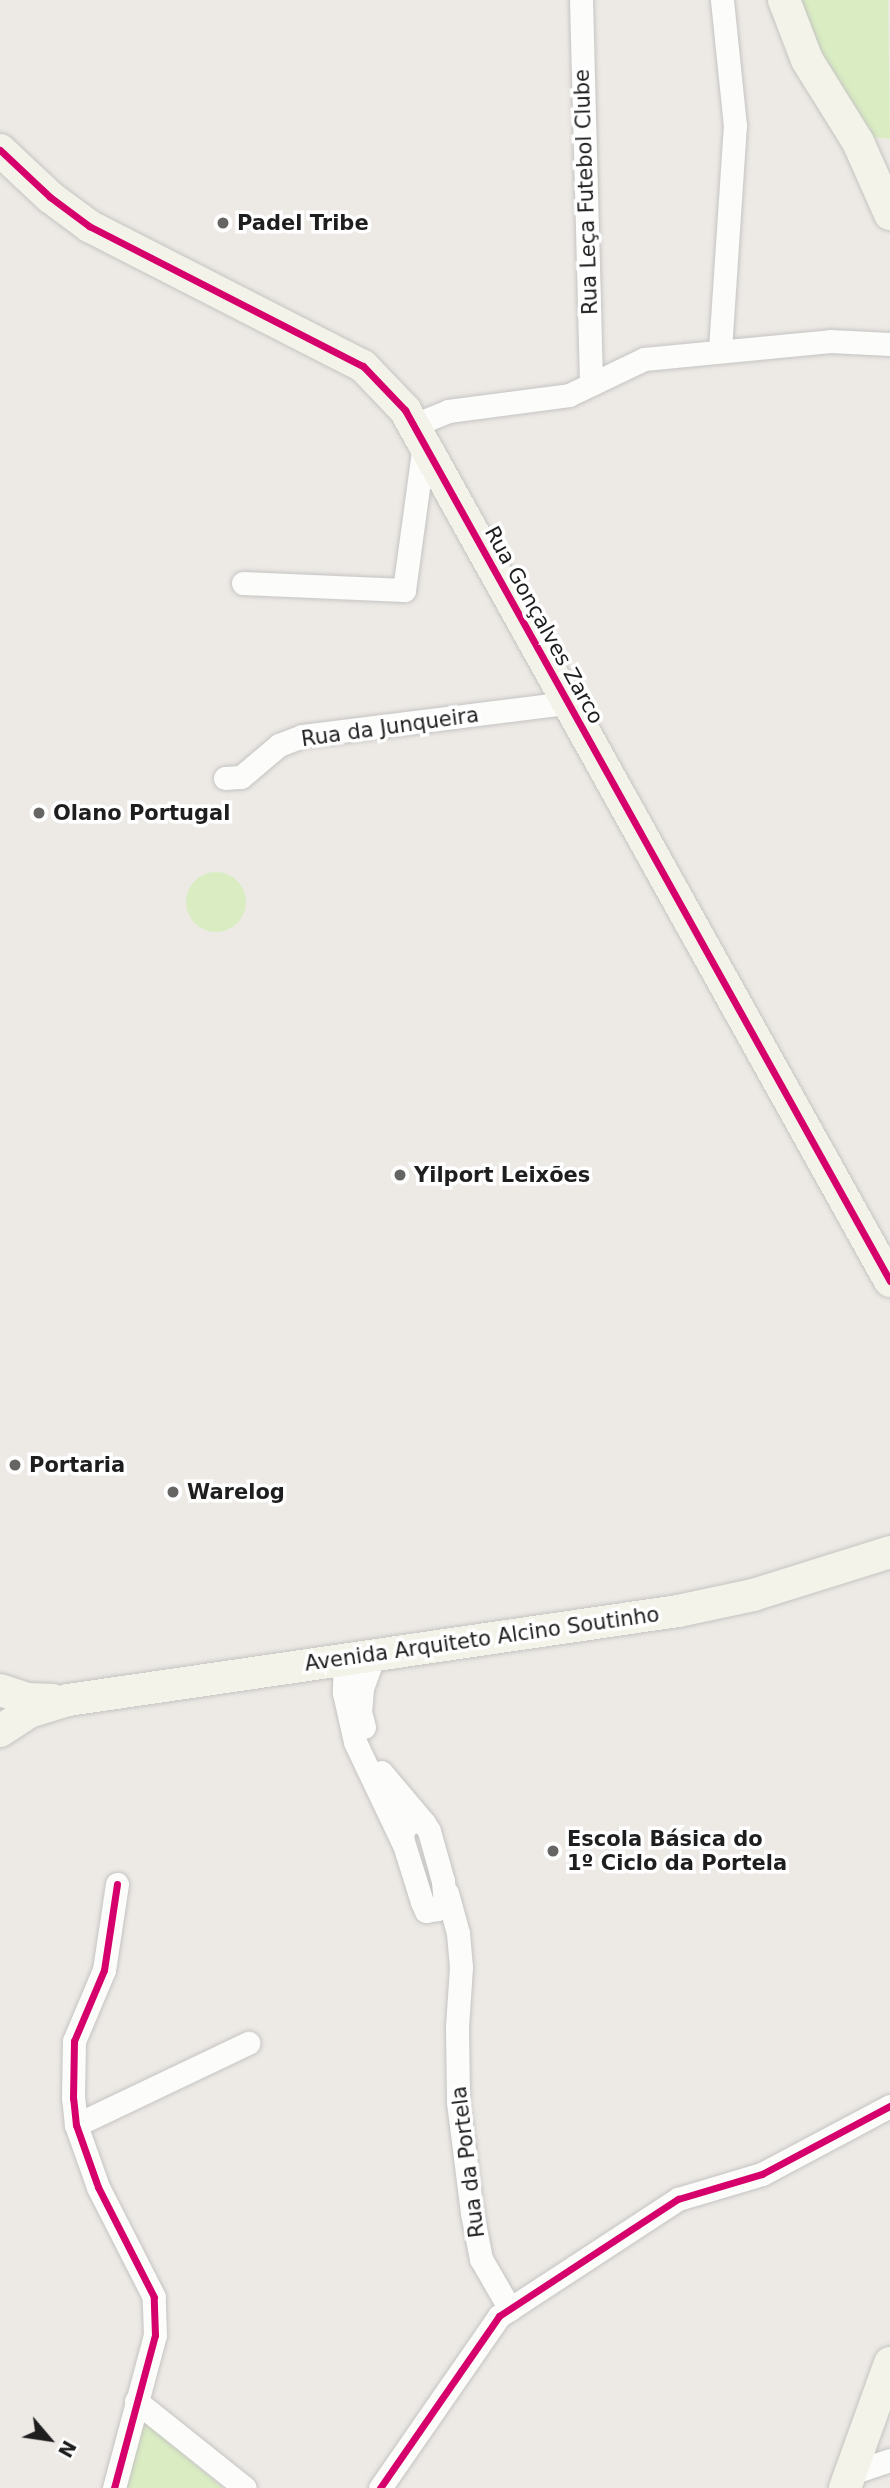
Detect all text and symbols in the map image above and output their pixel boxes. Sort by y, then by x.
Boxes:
street label: Rua Leça Futebol Clube [569,69,603,315]
place label: Padel Tribe [237,210,369,236]
marker: Padel Tribe [215,215,231,231]
street label: Rua Gonçalves Zarco [479,522,609,728]
street label: Rua da Junqueira [300,702,480,752]
place label: Olano Portugal [53,800,230,826]
marker: Olano Portugal [31,805,47,821]
place label: Yilport Leixões [414,1162,590,1188]
marker: Yilport Leixões [392,1167,408,1183]
place label: Portaria [29,1452,125,1478]
marker: Portaria [7,1457,23,1473]
place label: Warelog [187,1479,285,1505]
marker: Warelog [165,1484,181,1500]
street label: Avenida Arquiteto Alcino Soutinho [303,1602,661,1676]
place label: Escola Básica do 1º Ciclo da Portela [567,1826,787,1876]
marker: Escola Básica do 1º Ciclo da Portela [545,1843,561,1859]
street label: Rua da Portela [446,2085,490,2239]
north arrow [14,2404,84,2474]
text: N [54,2437,81,2461]

